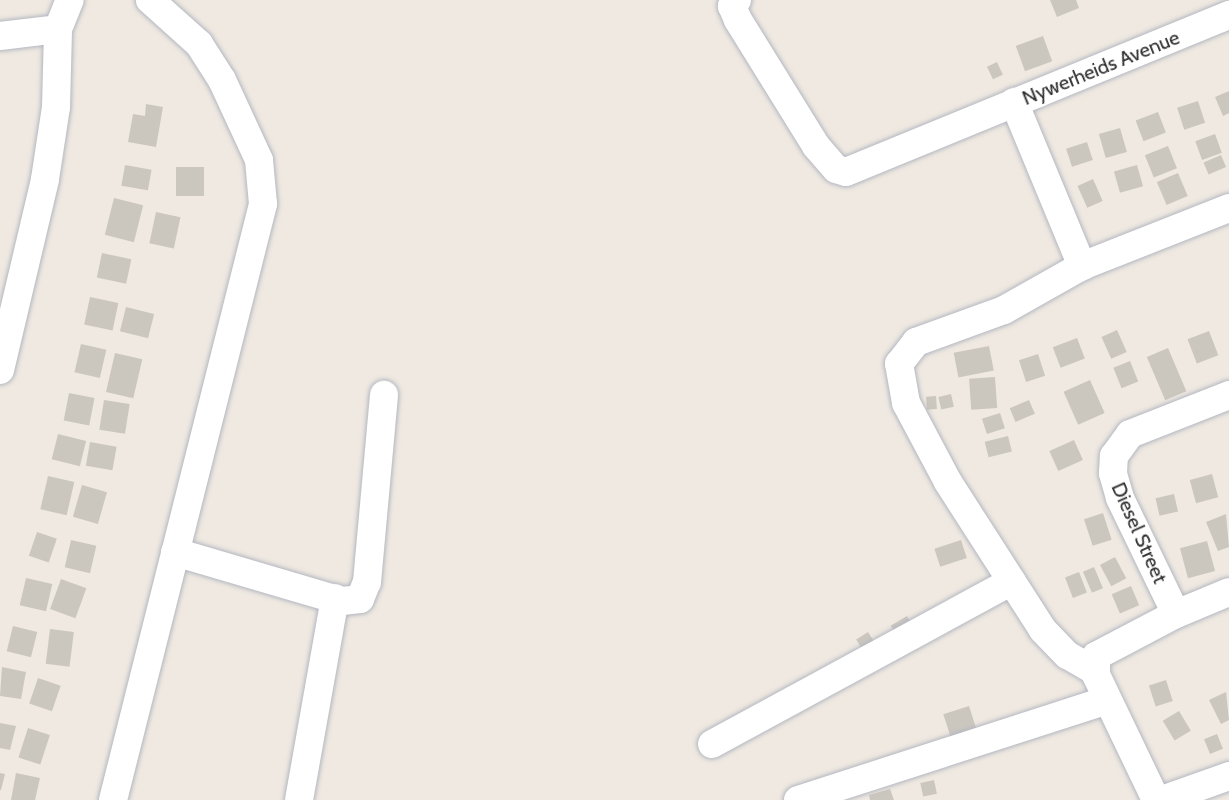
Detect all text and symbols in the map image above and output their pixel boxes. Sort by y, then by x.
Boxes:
street label: Nywerheids Avenue [1019,25,1183,111]
street label: Diesel Street [1106,479,1172,587]

